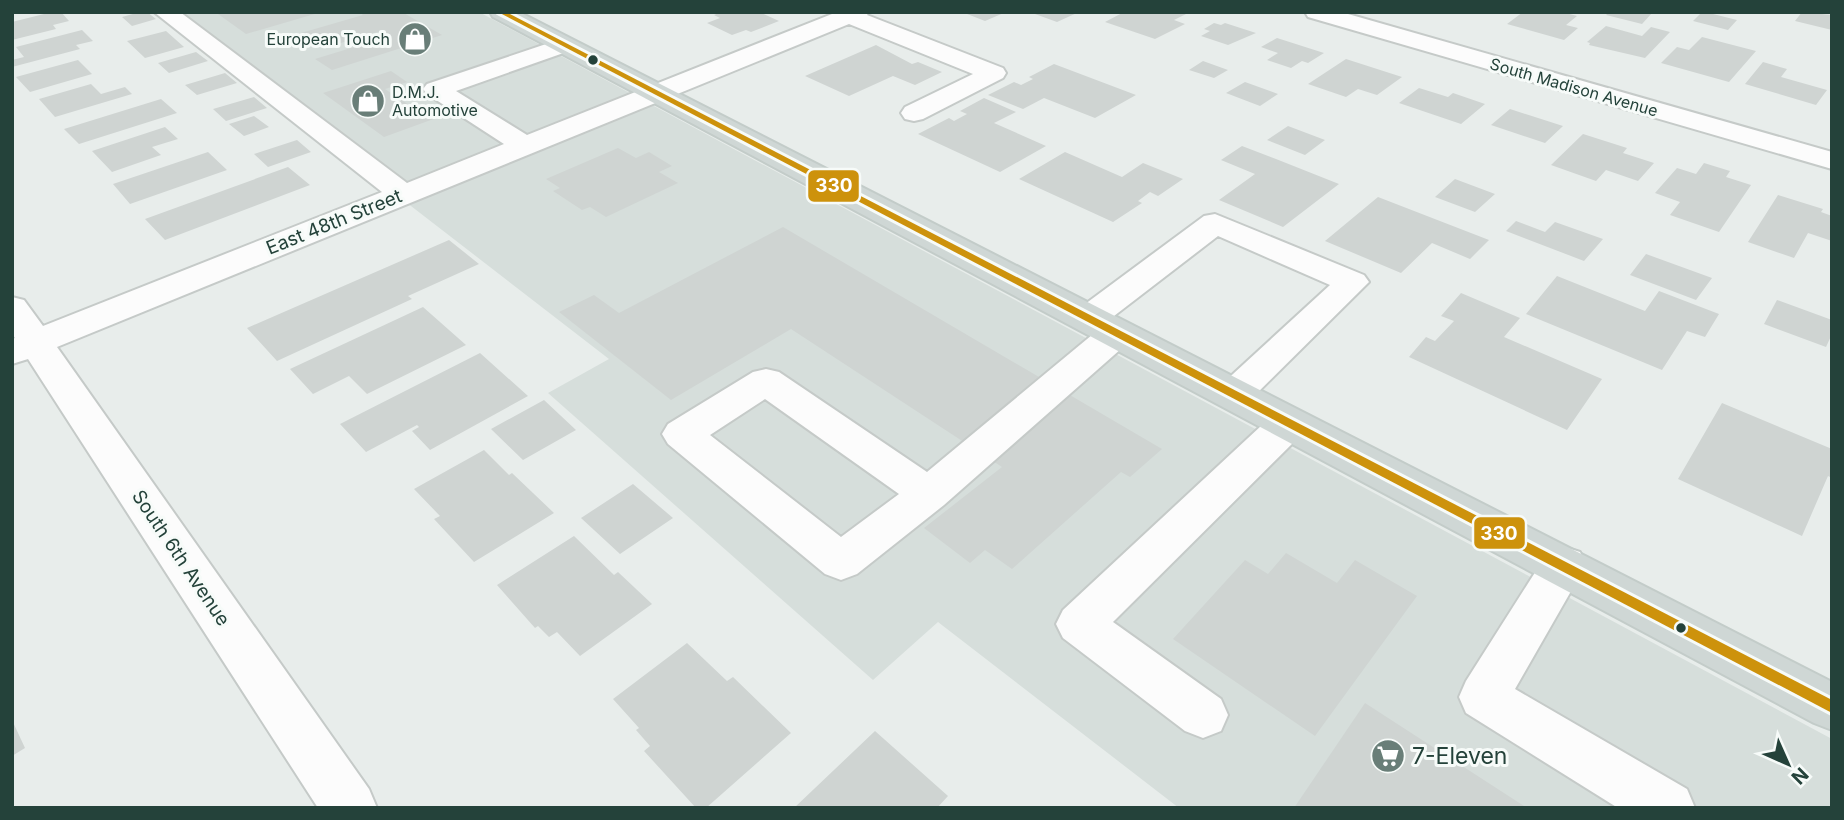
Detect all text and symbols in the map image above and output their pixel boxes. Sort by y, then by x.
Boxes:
shop icon: European Touch [396,20,434,58]
place label: European Touch [267,29,390,49]
unlabelled marker [586,53,600,67]
street label: South Madison Avenue [1488,53,1660,121]
shop icon: D.M.J. Automotive [349,82,387,120]
place label: D.M.J. Automotive [392,82,478,120]
line badge: 330 [807,169,860,203]
text: 330 [815,174,853,197]
street label: East 48th Street [263,184,405,260]
street label: South 6th Avenue [127,486,235,630]
line badge: 330 [1473,516,1526,550]
text: 330 [1480,522,1518,545]
unlabelled marker [1674,621,1688,635]
north arrow [1753,729,1823,799]
supermarket icon: 7-Eleven [1369,737,1407,775]
place label: 7-Eleven [1412,742,1507,770]
text: N [1786,762,1813,789]

